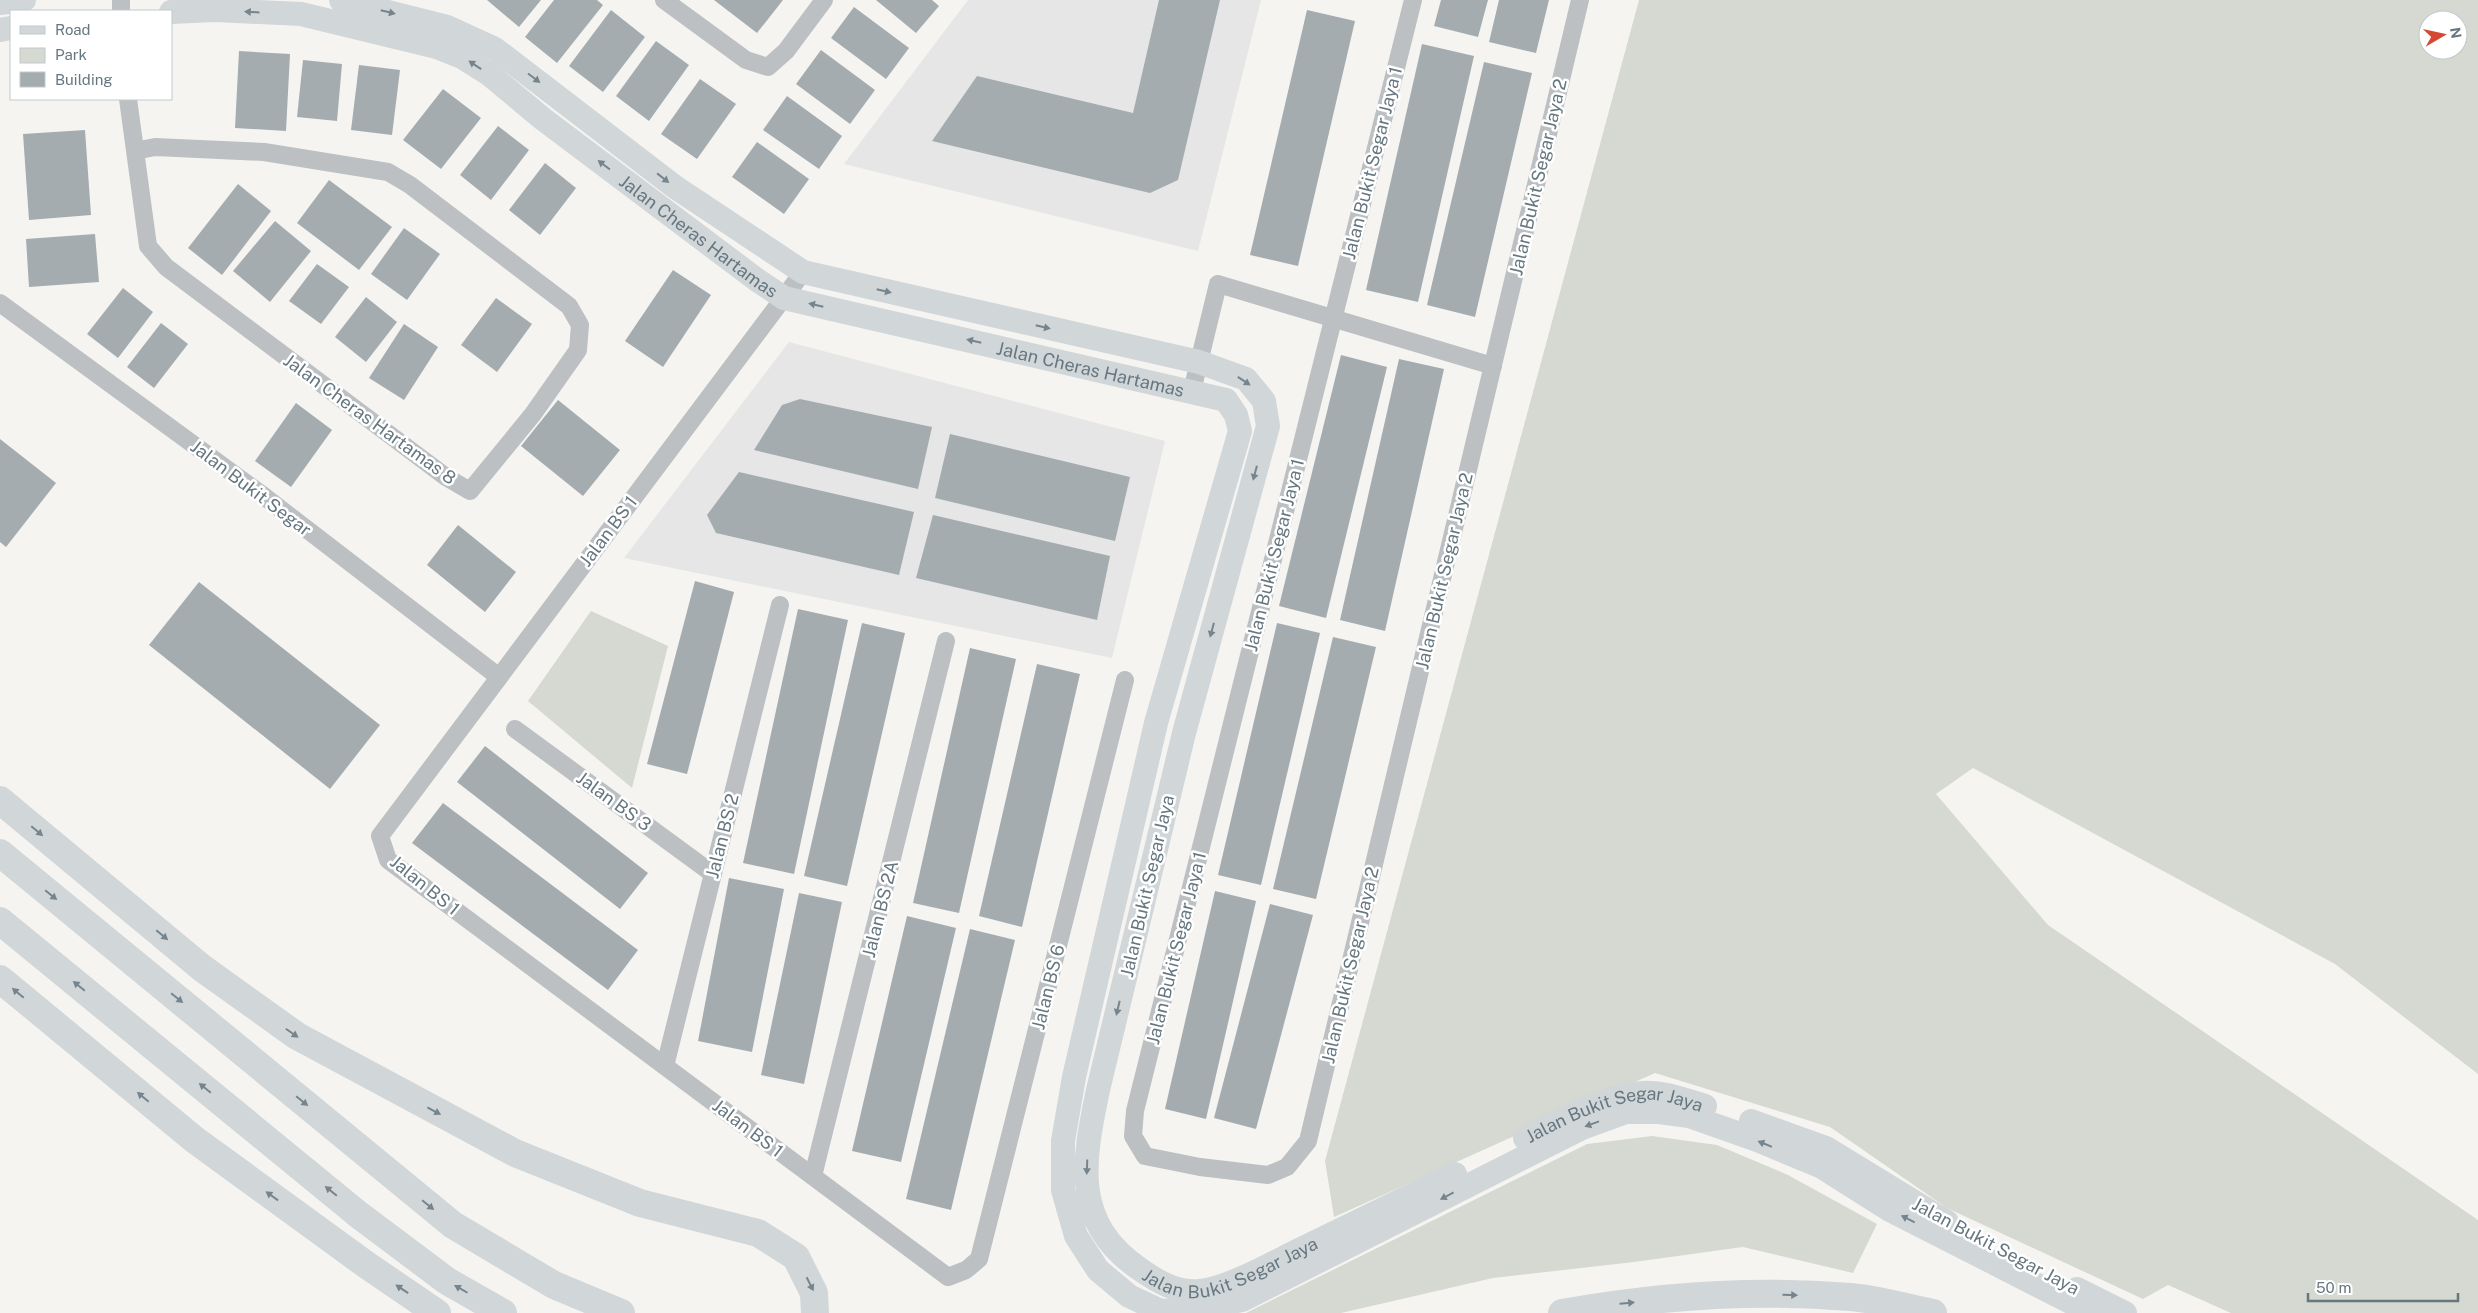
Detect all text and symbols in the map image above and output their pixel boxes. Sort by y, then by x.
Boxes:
one-way arrow [244,7,260,15]
one-way arrow [381,8,396,16]
legend [10,10,172,100]
north arrow [2418,10,2468,60]
text: Road [55,21,91,38]
text: N [2447,26,2465,40]
text: Park [55,46,87,63]
one-way arrow [469,60,482,70]
street label: Jalan Bukit Segar Jaya 1 [1338,64,1406,262]
text: Building [55,71,113,88]
one-way arrow [527,73,540,84]
street label: Jalan Bukit Segar Jaya 2 [1505,77,1571,277]
one-way arrow [598,159,611,170]
street label: Jalan Cheras Hartamas [616,170,782,301]
one-way arrow [656,172,669,183]
one-way arrow [877,287,892,295]
one-way arrow [808,301,823,309]
one-way arrow [1035,323,1050,331]
one-way arrow [967,337,982,345]
street label: Jalan Cheras Hartamas [995,337,1186,401]
street label: Jalan Cheras Hartamas 8 [280,349,460,489]
one-way arrow [1237,376,1251,385]
street label: Jalan Bukit Segar [186,436,316,540]
street label: Jalan Bukit Segar Jaya 1 [1240,456,1308,654]
one-way arrow [1251,466,1259,481]
street label: Jalan Bukit Segar Jaya 2 [1411,471,1477,671]
street label: Jalan BS 1 [575,492,641,570]
one-way arrow [1208,622,1216,637]
street label: Jalan BS 3 [573,767,655,835]
street label: Jalan BS 2 [701,792,743,880]
street label: Jalan Bukit Segar Jaya [1116,793,1178,979]
one-way arrow [31,825,43,837]
street label: Jalan Bukit Segar Jaya 1 [1142,849,1210,1047]
street label: Jalan BS 1 [386,851,464,919]
street label: Jalan BS 2A [858,858,902,960]
street label: Jalan Bukit Segar Jaya 2 [1317,865,1383,1065]
one-way arrow [44,889,57,900]
one-way arrow [156,929,169,940]
street label: Jalan BS 6 [1027,942,1069,1032]
one-way arrow [73,980,86,991]
one-way arrow [12,988,25,999]
one-way arrow [170,993,183,1004]
one-way arrow [1114,1001,1122,1016]
one-way arrow [285,1028,299,1038]
street label: Jalan Bukit Segar Jaya [1522,1082,1706,1146]
one-way arrow [199,1083,212,1094]
one-way arrow [137,1091,150,1102]
street label: Jalan BS 1 [709,1095,787,1161]
one-way arrow [295,1096,308,1107]
one-way arrow [427,1107,442,1115]
one-way arrow [1585,1121,1600,1128]
one-way arrow [1758,1139,1772,1147]
one-way arrow [1082,1159,1090,1175]
one-way arrow [324,1186,337,1197]
one-way arrow [265,1191,279,1201]
one-way arrow [1440,1192,1454,1200]
street label: Jalan Bukit Segar Jaya [1909,1193,2083,1299]
one-way arrow [421,1199,434,1210]
one-way arrow [1901,1215,1916,1223]
street label: Jalan Bukit Segar Jaya [1139,1232,1321,1302]
scale bar [2308,1270,2458,1302]
one-way arrow [806,1277,814,1291]
text: 50 m [2316,1279,2351,1296]
one-way arrow [454,1284,467,1293]
one-way arrow [396,1285,409,1294]
one-way arrow [1782,1292,1798,1300]
one-way arrow [1620,1299,1636,1307]

